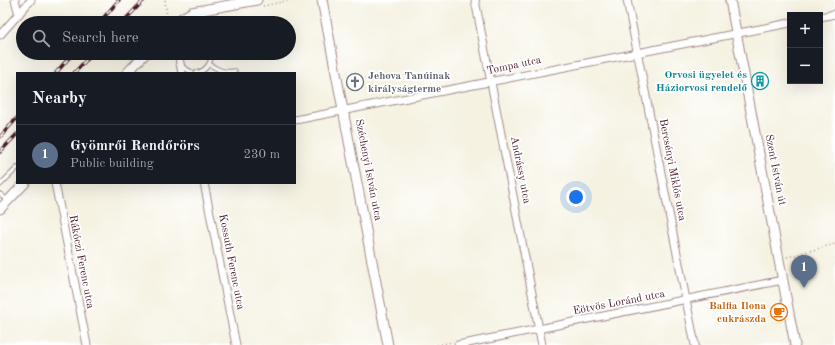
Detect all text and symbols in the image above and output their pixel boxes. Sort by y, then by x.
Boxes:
map controls [787,12,823,84]
button: + [787,12,823,48]
search box [16,16,296,60]
icon: search [30,27,52,49]
text: Search here [62,31,139,46]
button: − [787,48,823,84]
street label: Tompa utca [486,55,543,77]
place label: Orvosi ügyelet és Háziorvosi rendelő [656,70,747,94]
place label: Jehova Tanúinak királyságterme [368,71,450,95]
building icon: Orvosi ügyelet és Háziorvosi rendelő [750,71,770,91]
church icon: Jehova Tanúinak királyságterme [345,72,365,92]
text: Nearby [32,90,87,107]
street label: Széchenyi István utca [353,118,383,222]
street label: Bercsényi Miklós utca [657,118,687,223]
street label: Szent István út [763,134,787,207]
street label: Andrássy utca [508,135,532,205]
text: Gyömrői Rendőrörs [70,139,200,154]
text: 1 [41,148,49,161]
text: 230 m [243,148,280,161]
text: Public building [70,157,154,170]
your location [566,187,586,207]
street label: Kossuth Ferenc utca [216,213,246,311]
street label: Rákóczi Ferenc utca [67,214,96,310]
pin: 1 [791,255,817,288]
street label: Eötvös Loránd utca [572,289,666,317]
place label: Balfia Ilona cukrászda [709,301,766,325]
cafe icon: Balfia Ilona cukrászda [769,302,789,322]

